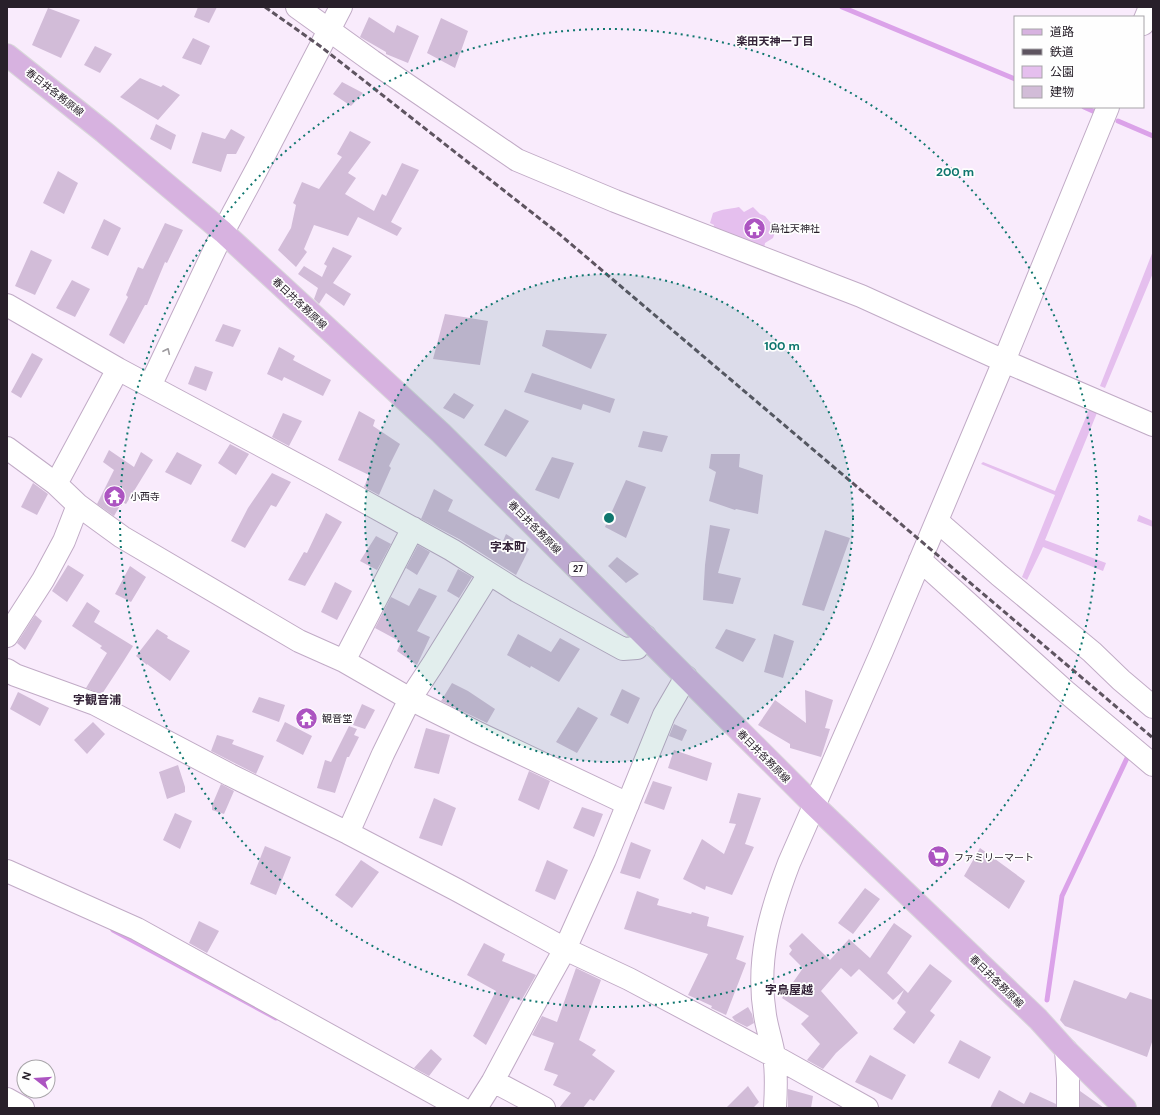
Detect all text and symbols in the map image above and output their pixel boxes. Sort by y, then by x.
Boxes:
legend [1014,16,1144,108]
text: 道路 [1050,24,1074,40]
district label: 楽田天神一丁目 [737,34,814,48]
text: 鉄道 [1050,44,1074,60]
text: 公園 [1050,64,1074,80]
street label: 春日井各務原線 [23,66,86,119]
text: 建物 [1050,84,1074,100]
text: 200 m [936,164,974,180]
temple icon: 烏社天神社 [741,215,767,241]
place label: 烏社天神社 [770,222,820,235]
street label: 春日井各務原線 [270,275,330,332]
text: 100 m [764,338,800,354]
one-way arrow [162,348,170,356]
temple icon: 小西寺 [102,483,128,509]
place label: 小西寺 [130,490,160,503]
street label: 春日井各務原線 [505,498,564,557]
centre of rings [602,511,616,525]
district label: 字本町 [490,539,526,555]
road number: 27 [569,562,587,576]
district label: 字観音浦 [73,692,121,708]
temple icon: 観音堂 [294,705,320,731]
place label: 観音堂 [322,712,352,725]
street label: 春日井各務原線 [734,727,793,786]
supermarket icon: ファミリーマート [925,844,951,870]
place label: ファミリーマート [954,851,1034,864]
street label: 春日井各務原線 [967,952,1026,1010]
district label: 字鳥屋越 [765,982,813,998]
north arrow [16,1059,56,1099]
text: N [19,1070,34,1082]

